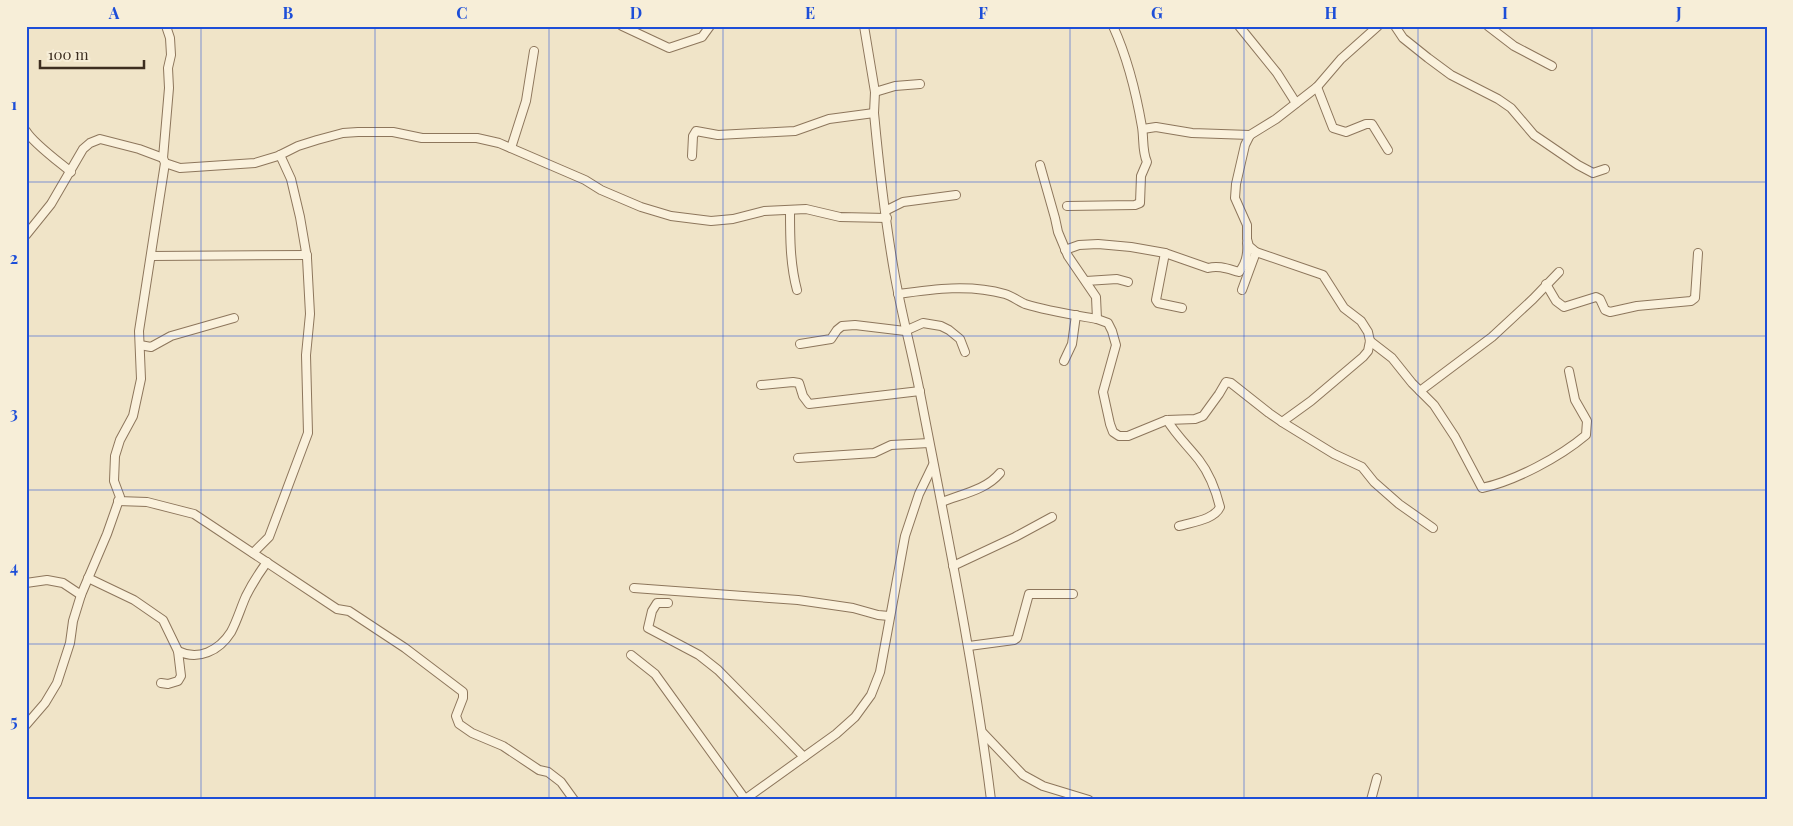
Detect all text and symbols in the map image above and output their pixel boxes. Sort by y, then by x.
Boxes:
text: A [108,2,120,23]
text: B [283,2,294,23]
text: C [456,2,468,23]
text: D [630,2,642,23]
text: E [805,2,815,23]
text: F [978,2,988,23]
text: G [1151,2,1163,23]
text: H [1325,2,1338,23]
text: I [1502,2,1508,23]
text: J [1675,2,1682,23]
scale bar [40,38,144,70]
text: 100 m [48,44,89,64]
text: 1 [11,93,17,114]
text: 2 [10,247,18,268]
text: 3 [10,402,18,423]
text: 4 [10,556,18,577]
text: 5 [10,710,18,731]

